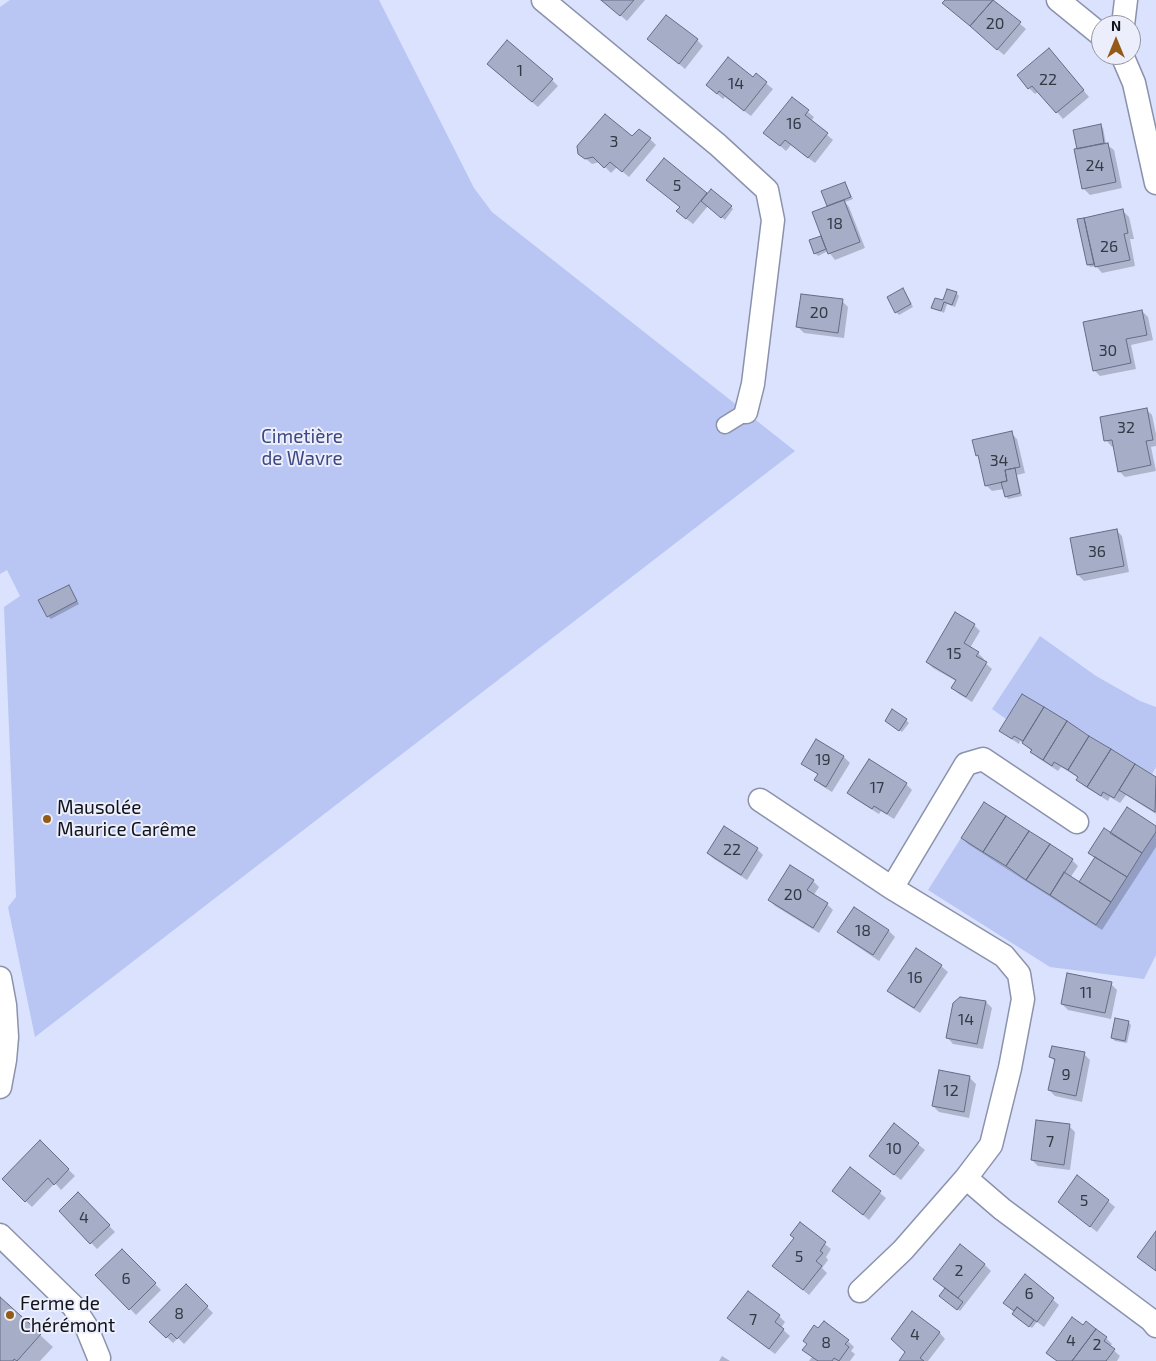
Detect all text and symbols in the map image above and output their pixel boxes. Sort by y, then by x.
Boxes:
house number: 20 [986,14,1004,34]
north arrow [1091,15,1141,65]
text: N [1111,17,1121,34]
house number: 1 [517,61,523,81]
house number: 22 [1039,70,1057,90]
house number: 14 [728,74,744,94]
house number: 16 [786,114,802,134]
house number: 3 [610,132,618,152]
house number: 24 [1086,156,1104,176]
house number: 5 [673,176,681,196]
house number: 18 [827,214,843,234]
house number: 26 [1100,237,1118,257]
house number: 20 [810,303,828,323]
house number: 30 [1099,341,1117,361]
house number: 32 [1117,418,1135,438]
park label: Cimetière de Wavre [261,426,343,470]
house number: 34 [990,451,1008,471]
house number: 36 [1088,542,1106,562]
house number: 15 [947,644,961,664]
house number: 19 [815,750,831,770]
house number: 17 [870,778,884,798]
place label: Mausolée Maurice Carême [57,797,197,841]
marker: Mausolée Maurice Carême [41,813,53,825]
house number: 22 [723,840,741,860]
house number: 20 [784,885,802,905]
house number: 18 [855,921,871,941]
house number: 16 [907,968,923,988]
house number: 11 [1080,983,1092,1003]
house number: 14 [958,1010,974,1030]
house number: 9 [1061,1065,1071,1085]
house number: 12 [943,1081,959,1101]
house number: 7 [1046,1132,1054,1152]
house number: 10 [886,1139,902,1159]
house number: 5 [1080,1191,1088,1211]
house number: 4 [79,1208,89,1228]
house number: 5 [795,1247,803,1267]
house number: 2 [955,1261,963,1281]
house number: 6 [121,1269,131,1289]
house number: 6 [1024,1284,1034,1304]
place label: Ferme de Chérémont [20,1293,115,1337]
house number: 8 [174,1304,184,1324]
marker: Ferme de Chérémont [4,1309,16,1321]
house number: 7 [749,1310,757,1330]
house number: 4 [910,1325,920,1345]
house number: 4 [1066,1331,1076,1351]
house number: 8 [821,1333,831,1353]
house number: 2 [1093,1335,1101,1355]

